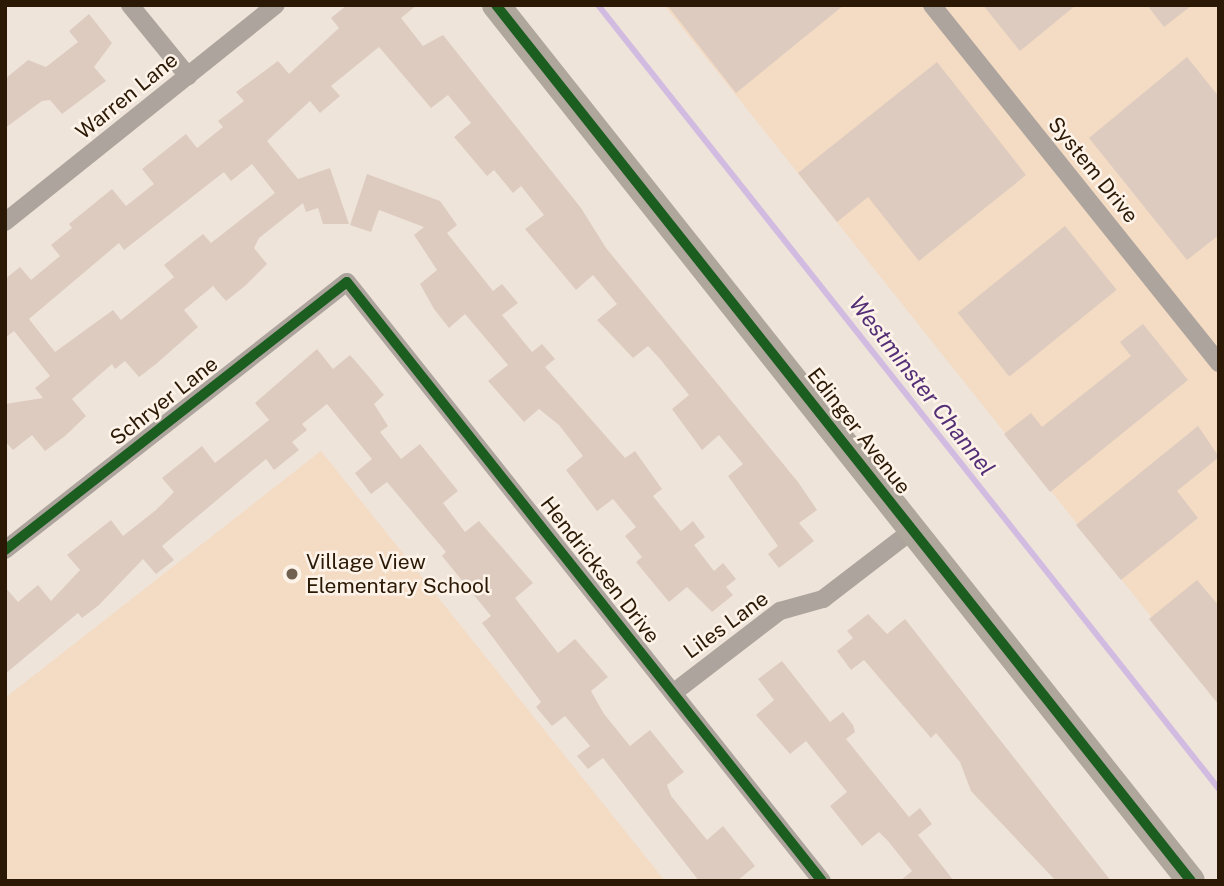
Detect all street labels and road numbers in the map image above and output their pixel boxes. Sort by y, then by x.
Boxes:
street label: Warren Lane [71,47,183,145]
street label: System Drive [1043,112,1143,228]
street label: Schryer Lane [105,351,223,451]
street label: Edinger Avenue [802,363,916,499]
street label: Hendricksen Drive [535,492,665,648]
street label: Liles Lane [679,586,773,664]

